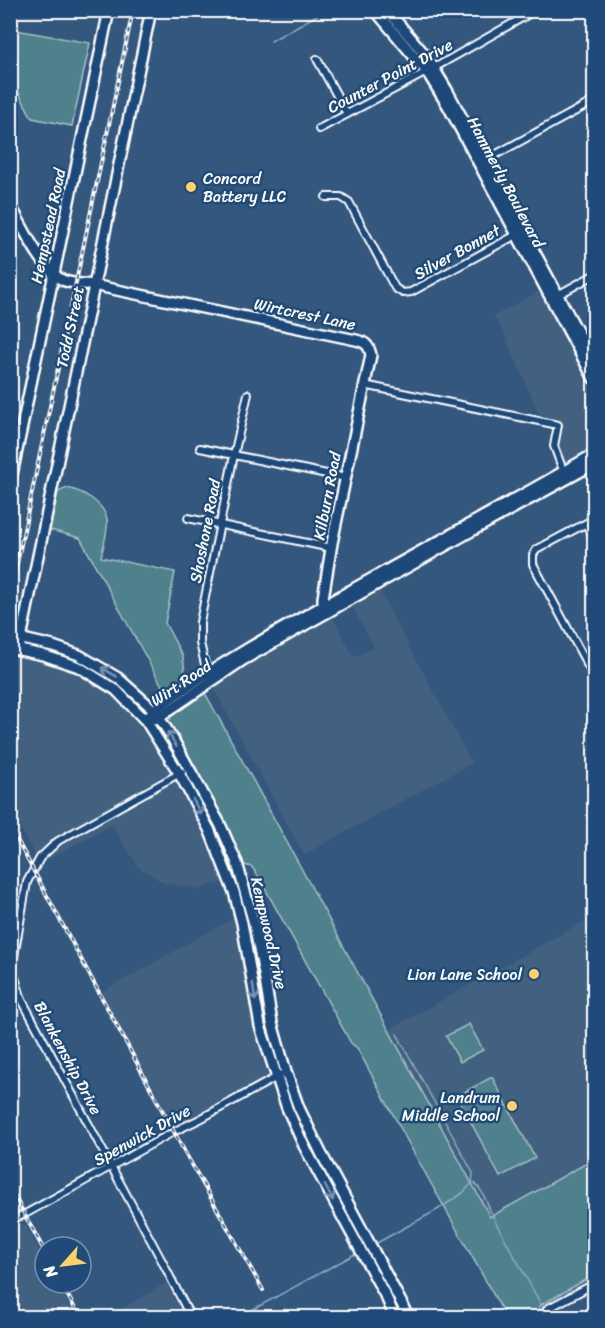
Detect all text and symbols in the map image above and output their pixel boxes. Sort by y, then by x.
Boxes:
street label: Counter Point Drive [322,31,458,121]
street label: Hammerly Boulevard [459,111,554,254]
street label: Hempstead Road [22,164,75,286]
place label: Concord Battery LLC [203,164,286,211]
marker: Concord Battery LLC [184,180,198,194]
street label: Silver Bonnet [408,216,506,288]
street label: Todd Street [47,283,93,371]
street label: Wirtcrest Lane [251,289,359,339]
street label: Kilburn Road [304,448,350,543]
street label: Shoshone Road [181,475,230,585]
street label: Wirt Road [144,651,219,714]
one-way arrow [101,666,118,678]
one-way arrow [166,730,177,748]
one-way arrow [191,798,203,815]
street label: Kempwood Drive [242,874,296,992]
place label: Lion Lane School [407,960,522,989]
marker: Lion Lane School [527,967,541,981]
one-way arrow [249,982,260,1001]
street label: Blankenship Drive [26,996,110,1120]
place label: Landrum Middle School [402,1083,500,1130]
street label: Spenwick Drive [88,1096,196,1174]
marker: Landrum Middle School [505,1099,519,1113]
one-way arrow [323,1184,335,1201]
north arrow [33,1235,93,1295]
text: N [34,1259,66,1284]

